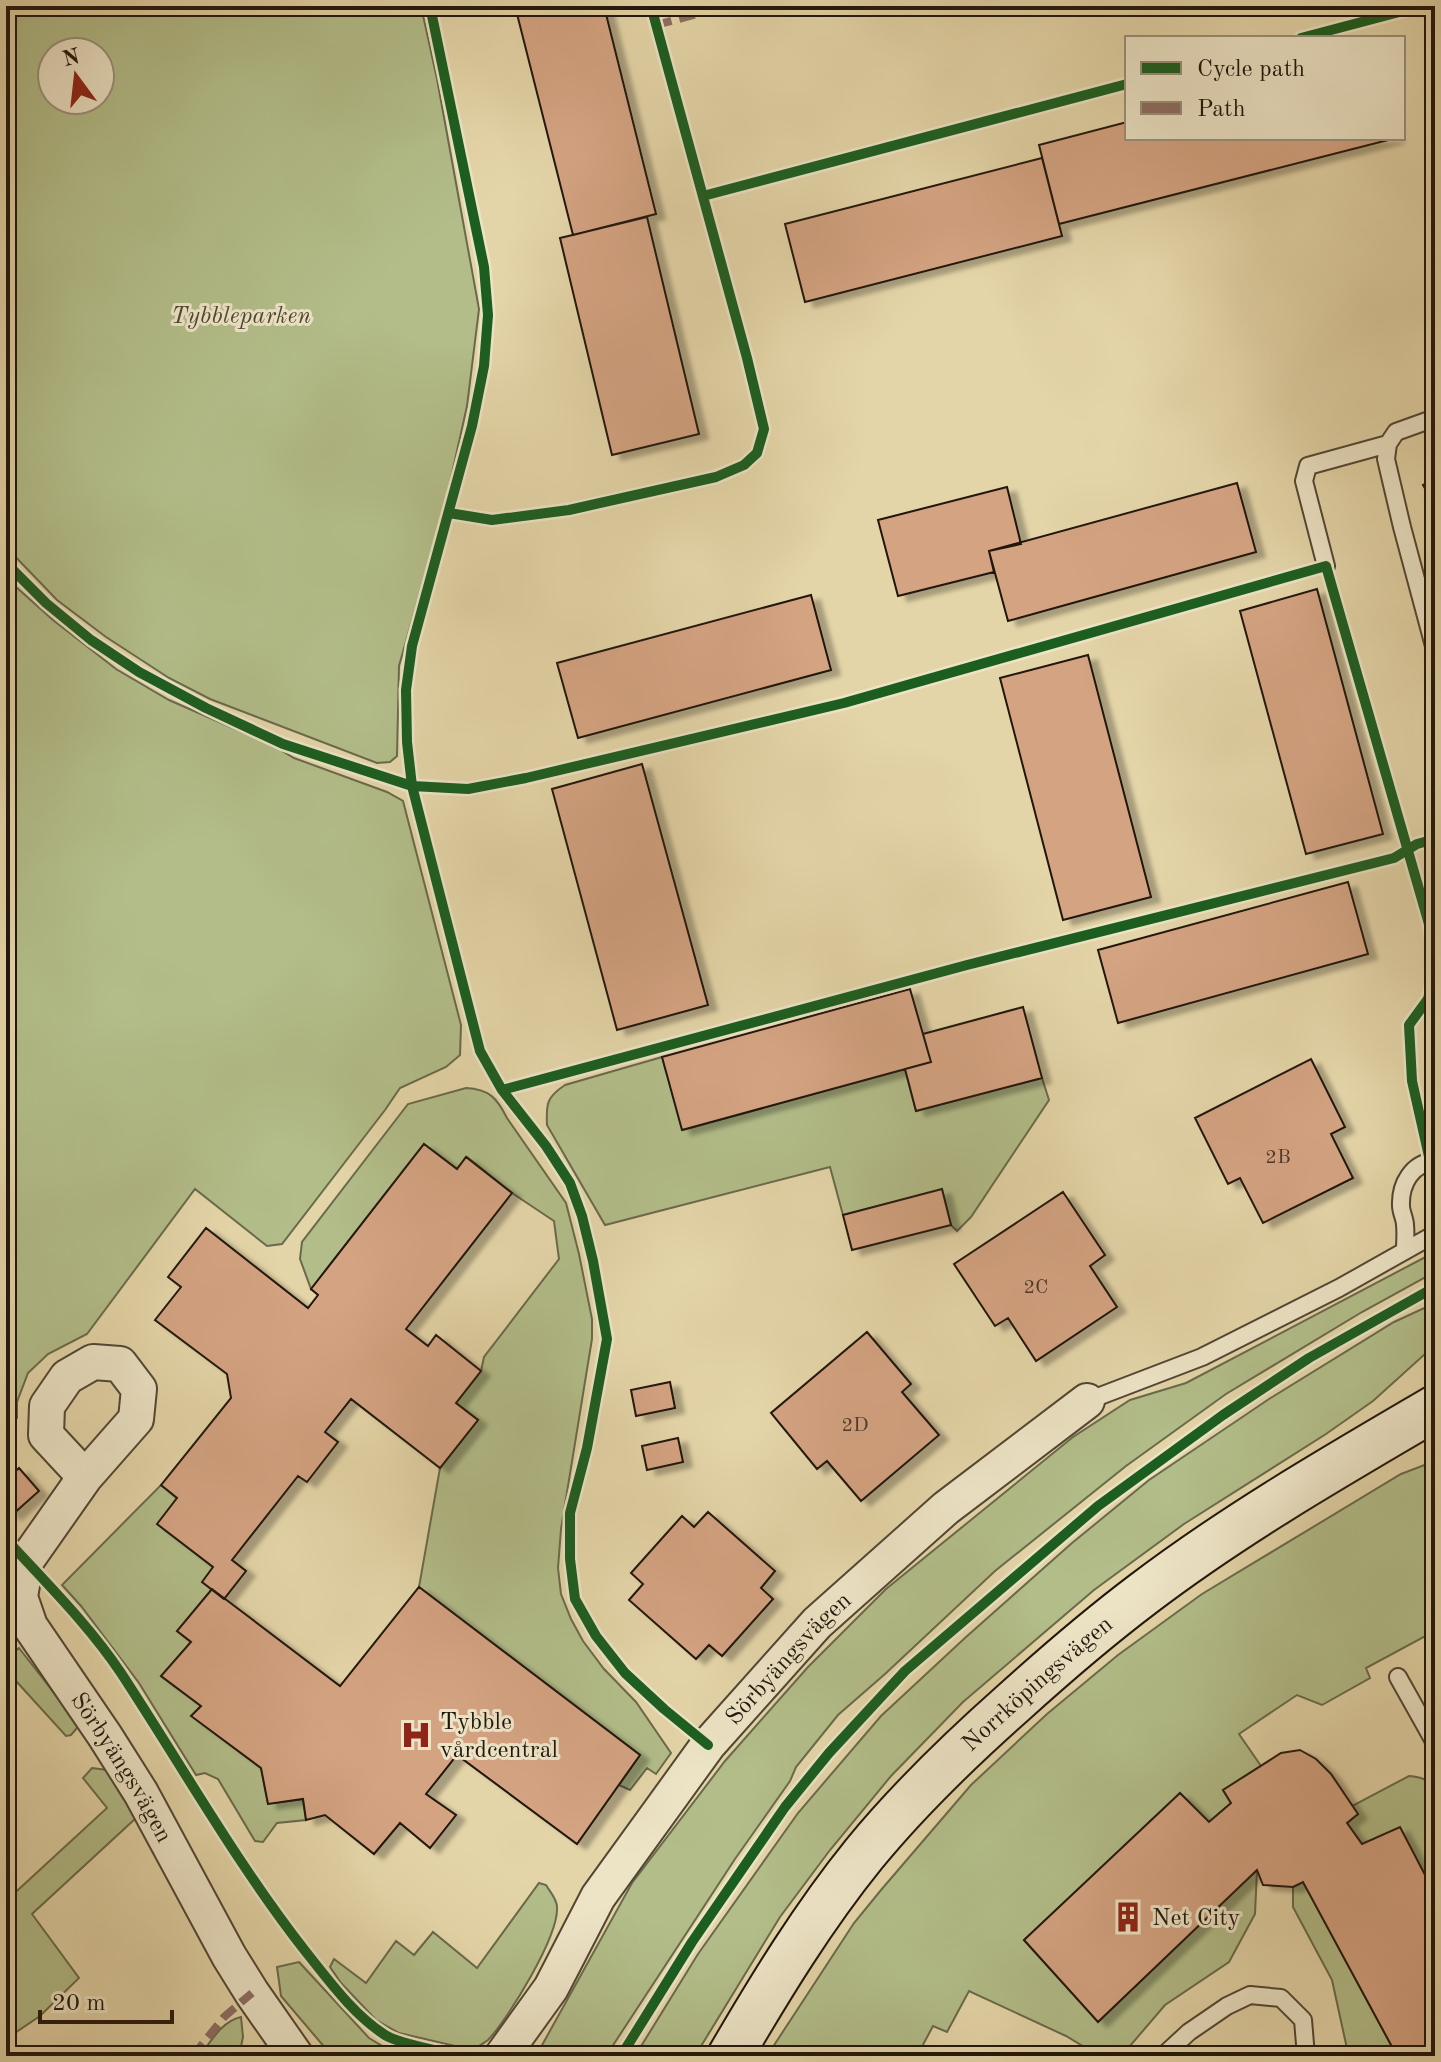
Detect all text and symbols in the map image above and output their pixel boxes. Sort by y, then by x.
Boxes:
north arrow [36,36,116,116]
legend [1125,36,1405,140]
text: N [60,46,82,71]
text: Cycle path [1197,58,1305,82]
text: Path [1197,98,1246,122]
park label: Tybbleparken [171,305,311,329]
house number: 2B [1265,1148,1291,1168]
house number: 2C [1024,1278,1049,1298]
house number: 2D [841,1416,869,1436]
street label: Sörbyängsvägen [722,1589,856,1730]
street label: Norrköpingsvägen [958,1613,1118,1757]
street label: Sörbyängsvägen [65,1689,175,1847]
place label: Tybble vårdcentral [440,1711,558,1763]
hospital icon: Tybble vårdcentral [399,1718,433,1752]
building icon: Net City [1111,1900,1145,1934]
place label: Net City [1152,1907,1241,1931]
scale bar [40,1974,172,2024]
text: 20 m [52,1992,106,2016]

